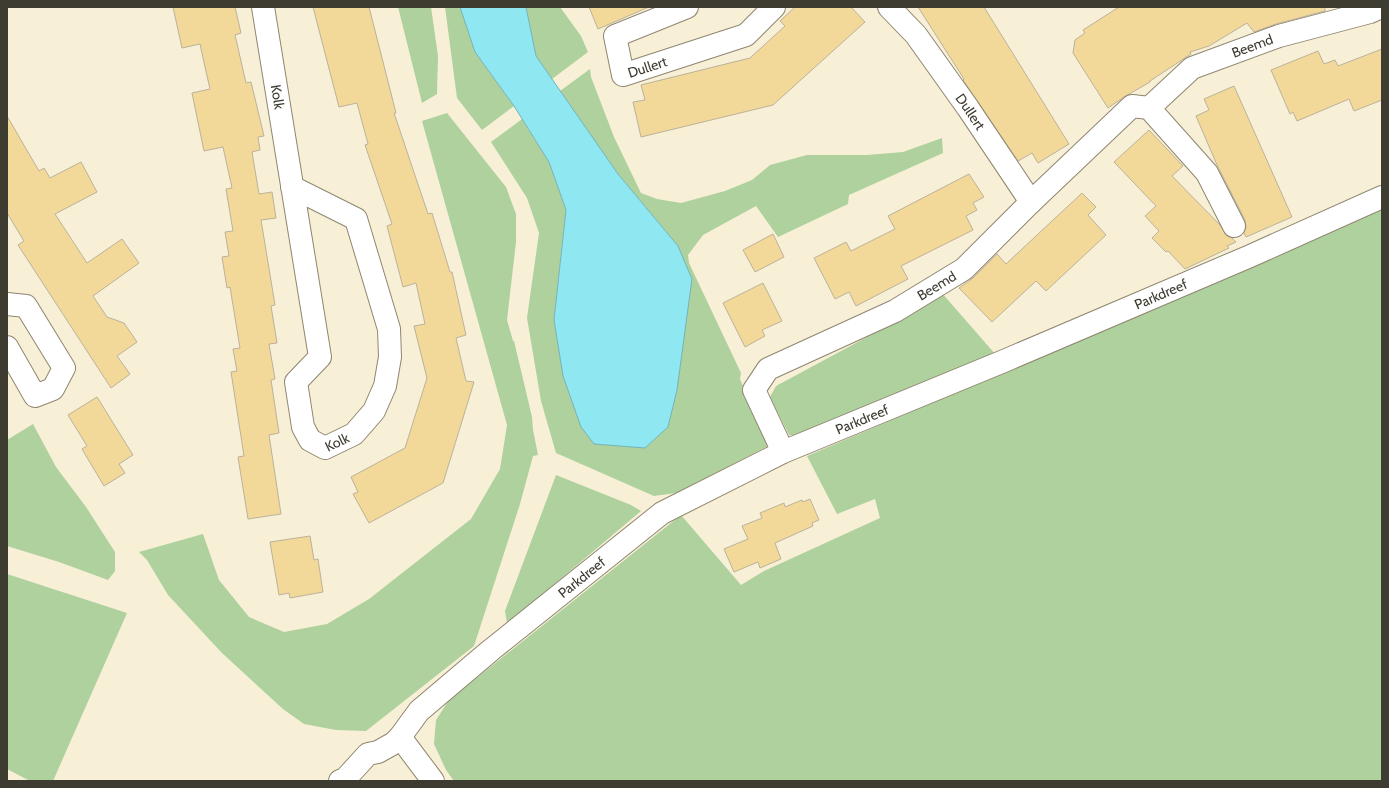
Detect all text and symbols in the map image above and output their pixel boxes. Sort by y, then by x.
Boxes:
street label: Beemd [1229,30,1275,62]
street label: Dullert [625,52,670,82]
street label: Kolk [267,83,289,111]
street label: Dullert [952,90,989,134]
street label: Beemd [914,267,960,304]
street label: Parkdreef [1132,275,1190,313]
street label: Parkdreef [833,400,892,438]
street label: Kolk [322,428,353,456]
street label: Parkdreef [554,553,609,602]

